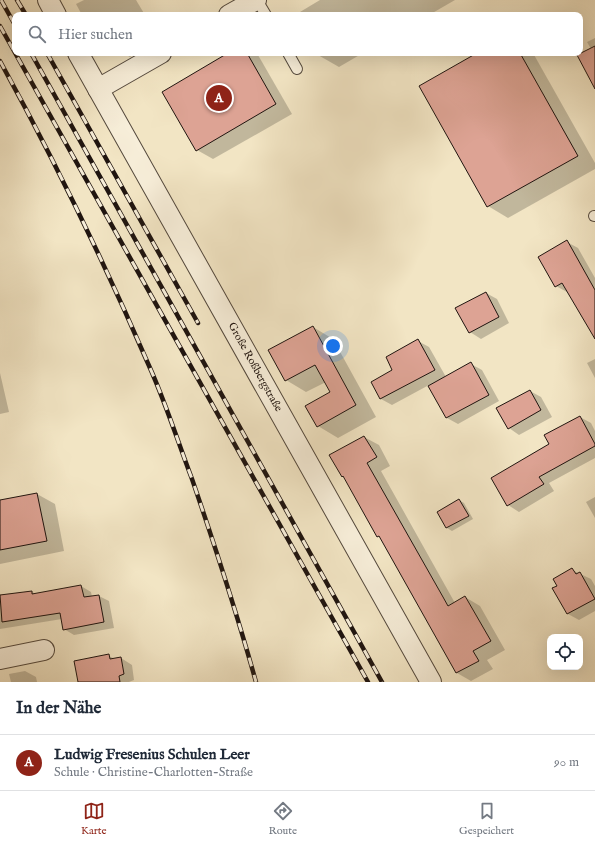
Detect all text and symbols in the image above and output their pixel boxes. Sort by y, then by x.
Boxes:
search box [12,12,583,56]
icon: search [26,23,48,45]
text: Hier suchen [58,25,133,44]
pin: A [206,83,232,113]
street label: Große Roßbergstraße [225,320,285,414]
your location [323,336,343,356]
map controls [547,634,583,670]
button: locate [547,634,583,670]
text: In der Nähe [16,698,101,719]
text: Ludwig Fresenius Schulen Leer [54,745,250,764]
text: A [25,754,33,771]
text: 90 m [554,754,579,771]
text: Schule · Christine-Charlotten-Straße [54,764,253,781]
tab: Karte [81,800,107,838]
tab: Route [268,800,297,838]
tab: Gespeichert [459,800,514,838]

